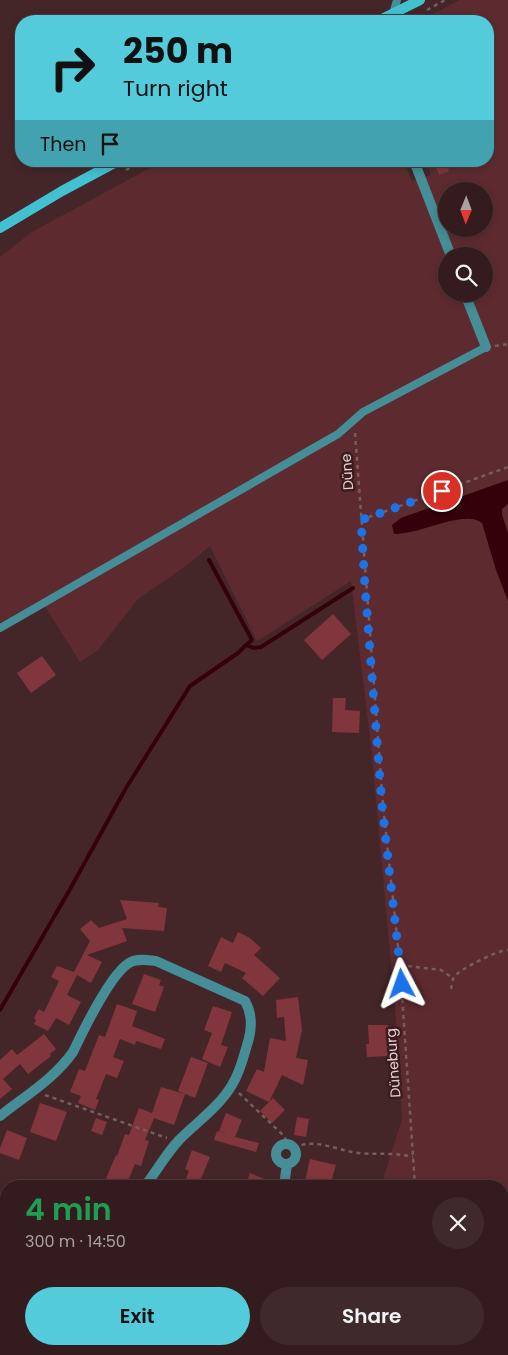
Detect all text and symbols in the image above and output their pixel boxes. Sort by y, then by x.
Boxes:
text: 250 m [123,26,233,75]
icon: right [40,35,105,100]
text: Turn right [123,73,228,104]
icon: arrive [96,130,124,158]
text: Then [40,131,86,158]
north arrow [438,182,492,238]
map controls [438,182,493,302]
button: search [438,247,493,302]
street label: Düne [336,453,358,491]
pin [421,470,463,512]
icon: arrive [428,477,456,505]
position arrow [375,957,427,1009]
street label: Düneburg [381,1028,405,1098]
text: 4 min [25,1188,112,1231]
button: close [432,1197,484,1249]
text: 300 m · 14:50 [25,1230,126,1253]
button: Exit [25,1287,250,1345]
button: Share [260,1287,484,1345]

